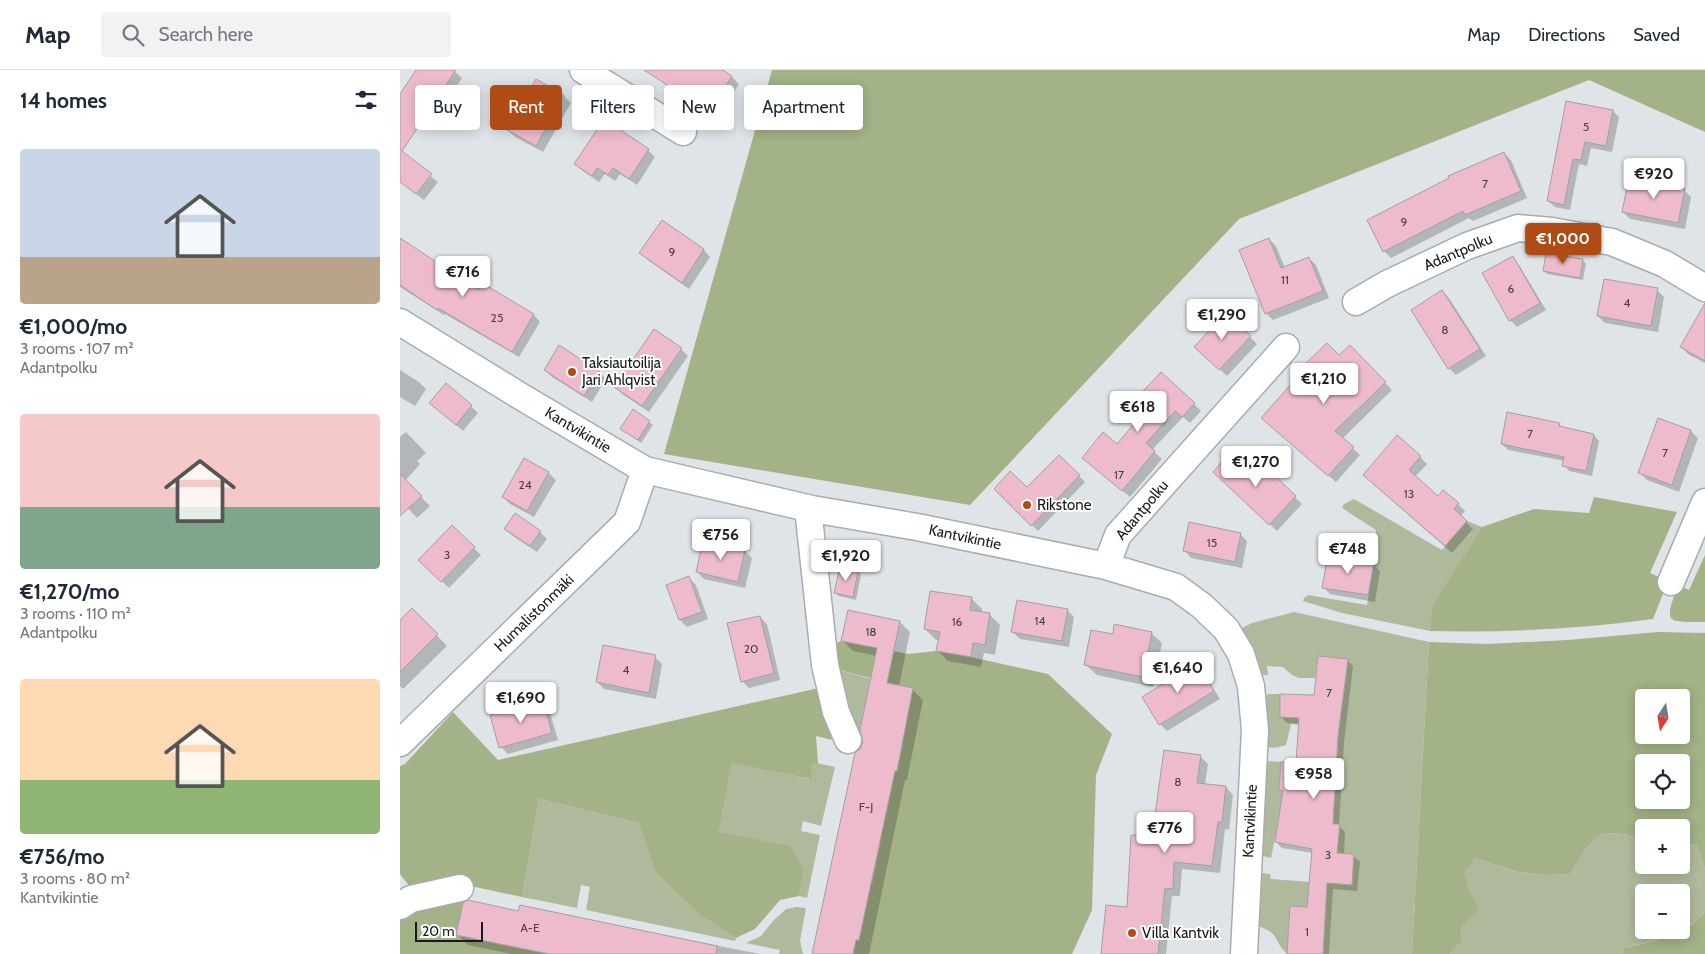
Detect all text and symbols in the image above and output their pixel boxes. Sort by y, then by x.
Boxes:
search box [101,12,451,57]
text: Map [25,20,71,49]
icon: search [119,21,147,49]
text: Search here [159,23,253,46]
text: Map [1467,24,1500,46]
text: Directions [1528,24,1605,46]
text: Saved [1633,24,1680,46]
chip: Buy [415,85,480,130]
chip: Rent [490,85,562,130]
chip: Filters [572,85,654,130]
chip: New [664,85,734,130]
chip: Apartment [744,85,863,130]
icon: filters [352,86,380,114]
text: 14 homes [20,88,107,113]
house number: 5 [1583,119,1589,134]
pin: €920 [1624,158,1684,200]
text: €920 [1634,164,1674,183]
house number: 7 [1482,176,1488,191]
icon: home [155,181,245,271]
house number: 9 [1401,214,1408,229]
pin: €1,000 [1522,222,1604,265]
text: €1,000 [1536,229,1590,248]
street label: Adantpolku [1421,230,1495,274]
house number: 9 [669,244,676,259]
pin: €716 [433,256,493,298]
text: €716 [446,262,480,281]
house number: 11 [1281,272,1289,287]
house number: 6 [1508,281,1515,296]
house number: 4 [1624,295,1631,310]
pin: €1,290 [1181,298,1263,341]
text: €1,290 [1198,305,1246,324]
house number: 25 [491,310,503,325]
text: €1,000/mo [20,314,127,339]
house number: 8 [1441,322,1449,337]
text: 3 rooms · 107 m² [20,339,134,358]
place label: Taksiautoilija Jari Ahlqvist [581,354,662,389]
text: Adantpolku [20,358,98,377]
pin: €1,210 [1283,362,1365,405]
marker: Taksiautoilija Jari Ahlqvist [566,366,578,378]
text: €1,210 [1301,369,1347,388]
pin: €618 [1108,390,1168,433]
text: €618 [1121,397,1155,416]
street label: Kantvikintie [542,403,614,457]
house number: 7 [1527,426,1533,441]
house number: 7 [1662,445,1668,460]
icon: home [155,446,245,536]
pin: €1,270 [1215,446,1297,488]
text: €1,270 [1232,452,1280,471]
house number: 17 [1114,467,1124,482]
street label: Adantpolku [1112,476,1172,544]
house number: 24 [518,477,532,492]
house number: 13 [1404,486,1414,501]
place label: Rikstone [1037,496,1092,514]
marker: Rikstone [1021,499,1033,511]
pin: €756 [691,518,751,561]
street label: Kantvikintie [927,521,1003,554]
text: €756 [703,525,739,544]
pin: €748 [1318,532,1378,575]
house number: 15 [1207,535,1217,550]
text: €748 [1329,539,1367,558]
pin: €1,920 [805,540,887,582]
text: €1,920 [822,546,870,565]
house number: 3 [444,547,450,562]
street label: Humalistonmäki [491,571,577,655]
text: €1,270/mo [20,579,119,604]
text: 3 rooms · 110 m² [20,604,131,623]
house number: 14 [1035,613,1045,628]
house number: 16 [952,614,963,629]
text: Adantpolku [20,623,98,642]
house number: 18 [865,624,877,639]
house number: 20 [744,641,758,656]
pin: €1,640 [1137,652,1219,694]
text: €1,640 [1153,658,1203,677]
house number: 4 [623,662,630,677]
pin: €1,690 [480,682,562,724]
house number: 7 [1326,685,1332,700]
text: €1,690 [496,688,546,707]
north arrow [1635,689,1690,744]
map controls [1635,689,1690,939]
icon: home [155,711,245,801]
button: locate [1635,754,1690,809]
pin: €958 [1284,758,1344,800]
text: €958 [1295,764,1333,783]
house number: 8 [1174,774,1182,789]
street label: Kantvikintie [1239,783,1261,858]
house number: F-J [859,799,873,814]
pin: €776 [1135,812,1195,854]
text: €776 [1147,818,1183,837]
button: + [1635,819,1690,874]
text: €756/mo [20,844,104,869]
house number: 3 [1325,847,1331,862]
text: 3 rooms · 80 m² [20,869,130,888]
button: − [1635,884,1690,939]
text: Kantvikintie [20,888,99,907]
scale bar [415,919,482,942]
house number: A-E [520,920,540,935]
text: 20 m [422,922,455,940]
place label: Villa Kantvik [1142,924,1219,942]
house number: 1 [1305,924,1309,939]
marker: Villa Kantvik [1126,927,1138,939]

